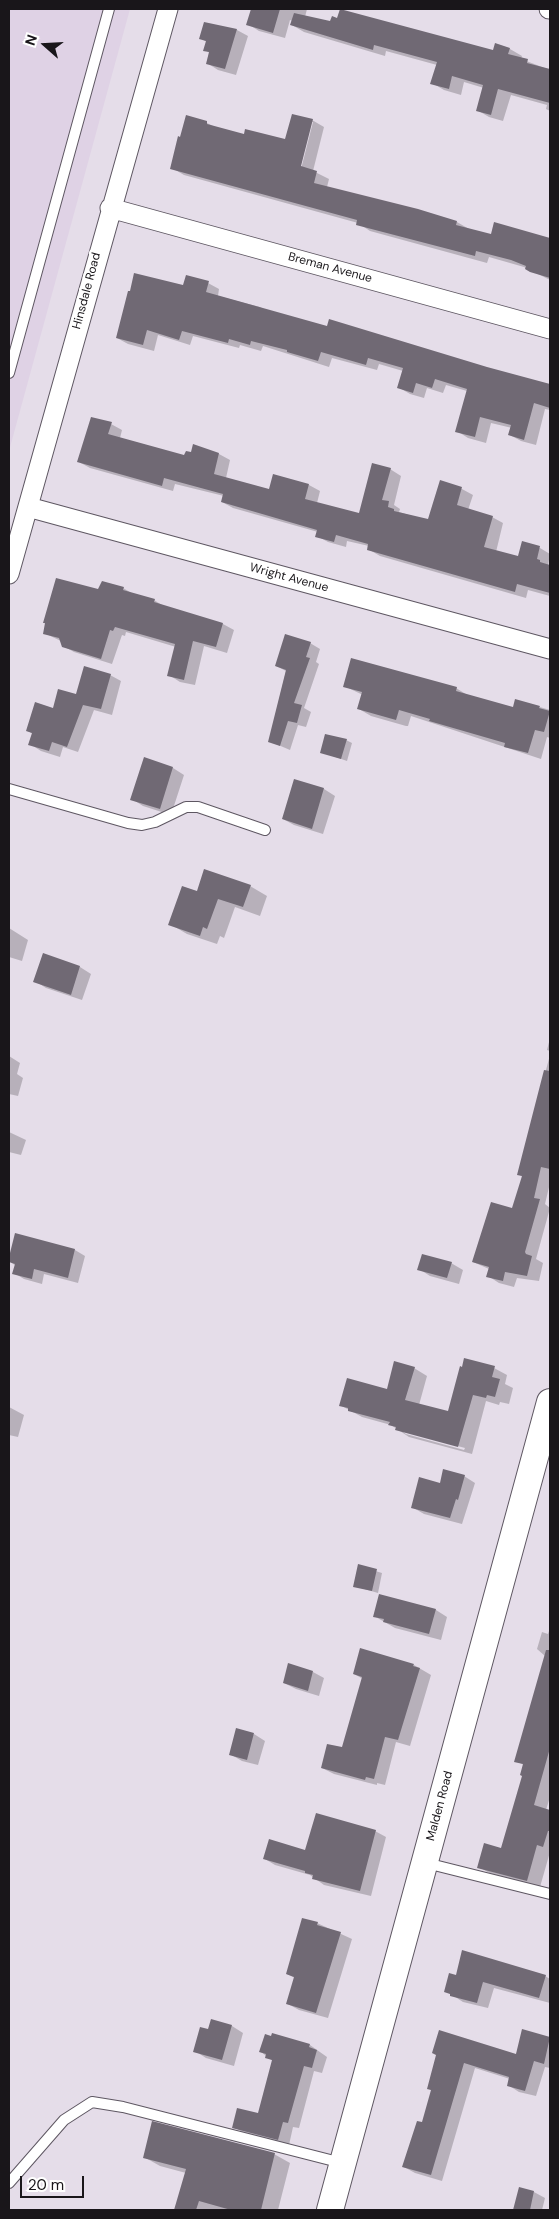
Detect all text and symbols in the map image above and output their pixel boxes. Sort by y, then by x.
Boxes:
north arrow [20,20,70,70]
text: N [21,32,41,48]
street label: Breman Avenue [286,250,374,286]
street label: Hinsdale Road [70,251,104,331]
street label: Wright Avenue [248,561,330,595]
street label: Malden Road [424,1770,456,1842]
scale bar [22,2166,86,2198]
text: 20 m [28,2175,64,2195]

